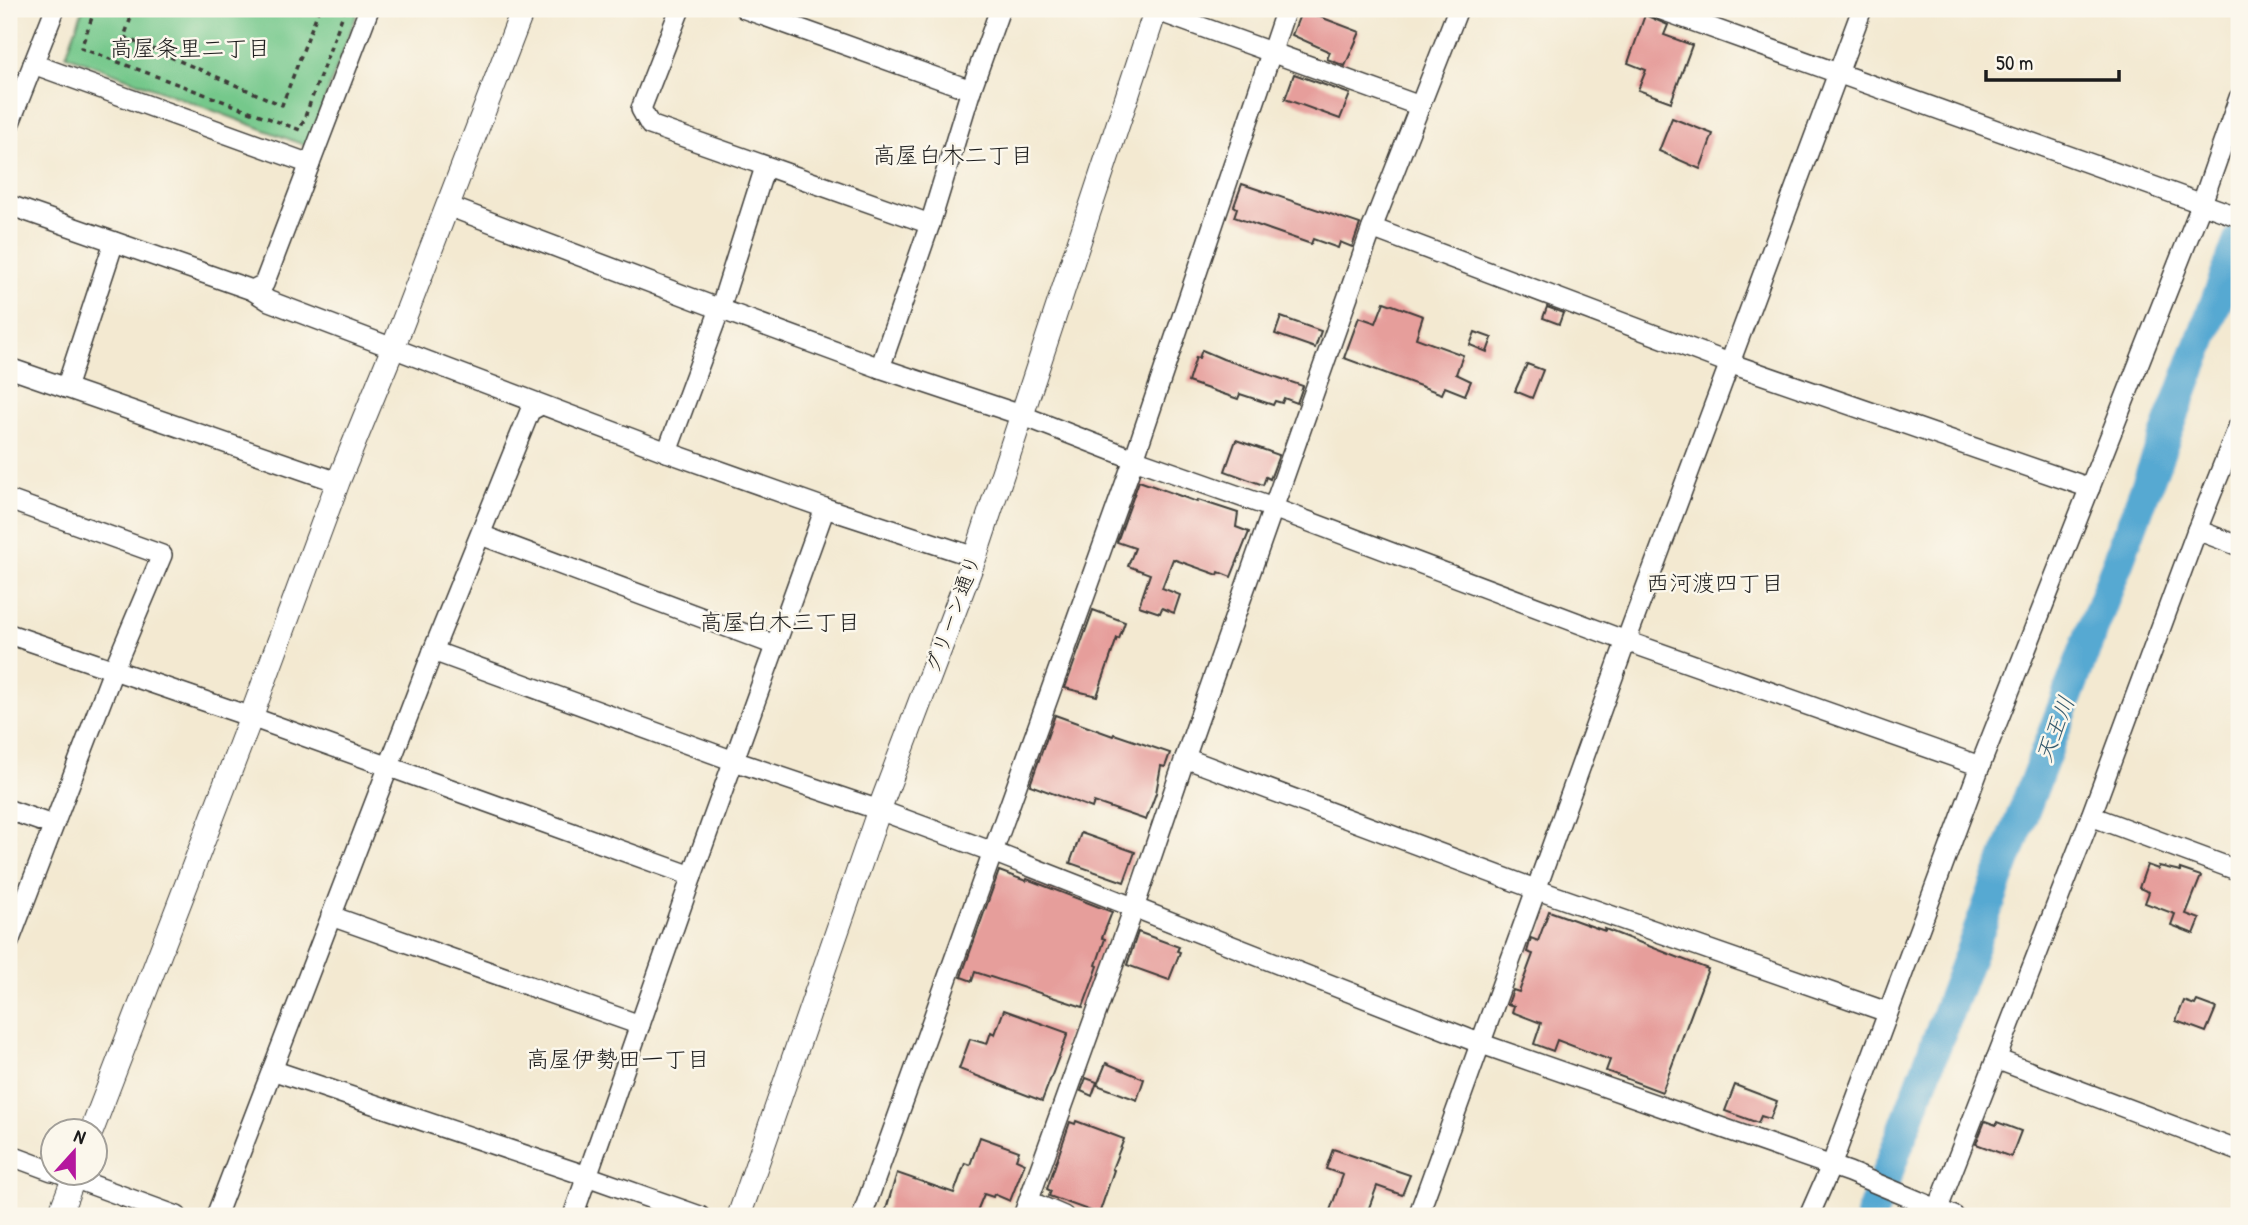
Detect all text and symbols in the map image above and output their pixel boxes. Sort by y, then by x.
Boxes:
district label: 高屋条里二丁目 [110,32,271,63]
scale bar [1986,38,2118,82]
text: 50 m [1996,48,2033,77]
district label: 高屋白木二丁目 [873,139,1034,170]
street label: グリーン通り [918,550,987,677]
district label: 西河渡四丁目 [1646,567,1784,598]
district label: 高屋白木三丁目 [700,606,861,637]
water label: 天王川 [2028,691,2081,767]
district label: 高屋伊勢田一丁目 [526,1043,710,1074]
north arrow [38,1116,108,1186]
text: N [71,1122,89,1150]

